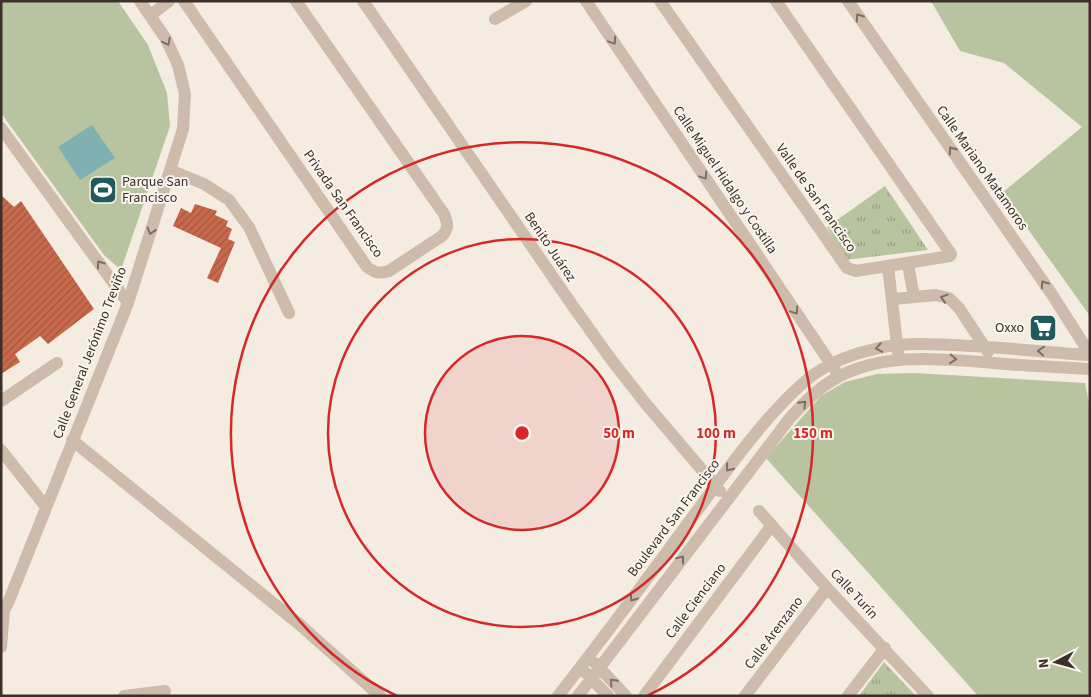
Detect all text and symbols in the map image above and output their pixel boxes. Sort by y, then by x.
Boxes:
one-way arrow [856,13,865,23]
one-way arrow [607,36,616,45]
one-way arrow [161,37,171,46]
street label: Calle Mariano Matamoros [931,101,1033,235]
street label: Calle Miguel Hidalgo y Costilla [668,102,782,258]
street label: Valle de San Francisco [771,140,861,256]
street label: Privada San Francisco [298,146,388,262]
one-way arrow [949,147,958,156]
one-way arrow [698,171,708,180]
place label: Parque San Francisco [122,172,188,208]
sports icon: Parque San Francisco [88,175,118,205]
street label: Benito Juárez [519,208,581,286]
one-way arrow [147,227,157,235]
one-way arrow [97,260,106,270]
street label: Calle General Jerónimo Treviño [48,264,132,442]
one-way arrow [1041,280,1050,290]
one-way arrow [940,293,948,304]
one-way arrow [789,305,799,314]
supermarket icon: Oxxo [1028,313,1058,343]
place label: Oxxo [995,318,1024,338]
one-way arrow [875,342,884,353]
one-way arrow [1037,346,1045,357]
one-way arrow [950,354,958,365]
one-way arrow [797,400,806,409]
text: 50 m [603,423,635,444]
text: 100 m [696,423,736,444]
text: 150 m [793,423,833,444]
centre of rings [513,424,531,442]
street label: Boulevard San Francisco [623,455,725,581]
one-way arrow [727,462,735,471]
one-way arrow [676,556,684,565]
street label: Calle Cienciano [661,559,731,643]
street label: Calle Turín [825,564,883,624]
one-way arrow [630,592,638,601]
street label: Calle Arenzano [740,592,808,674]
north arrow [1031,637,1081,687]
text: N [1034,658,1054,669]
one-way arrow [610,678,619,687]

